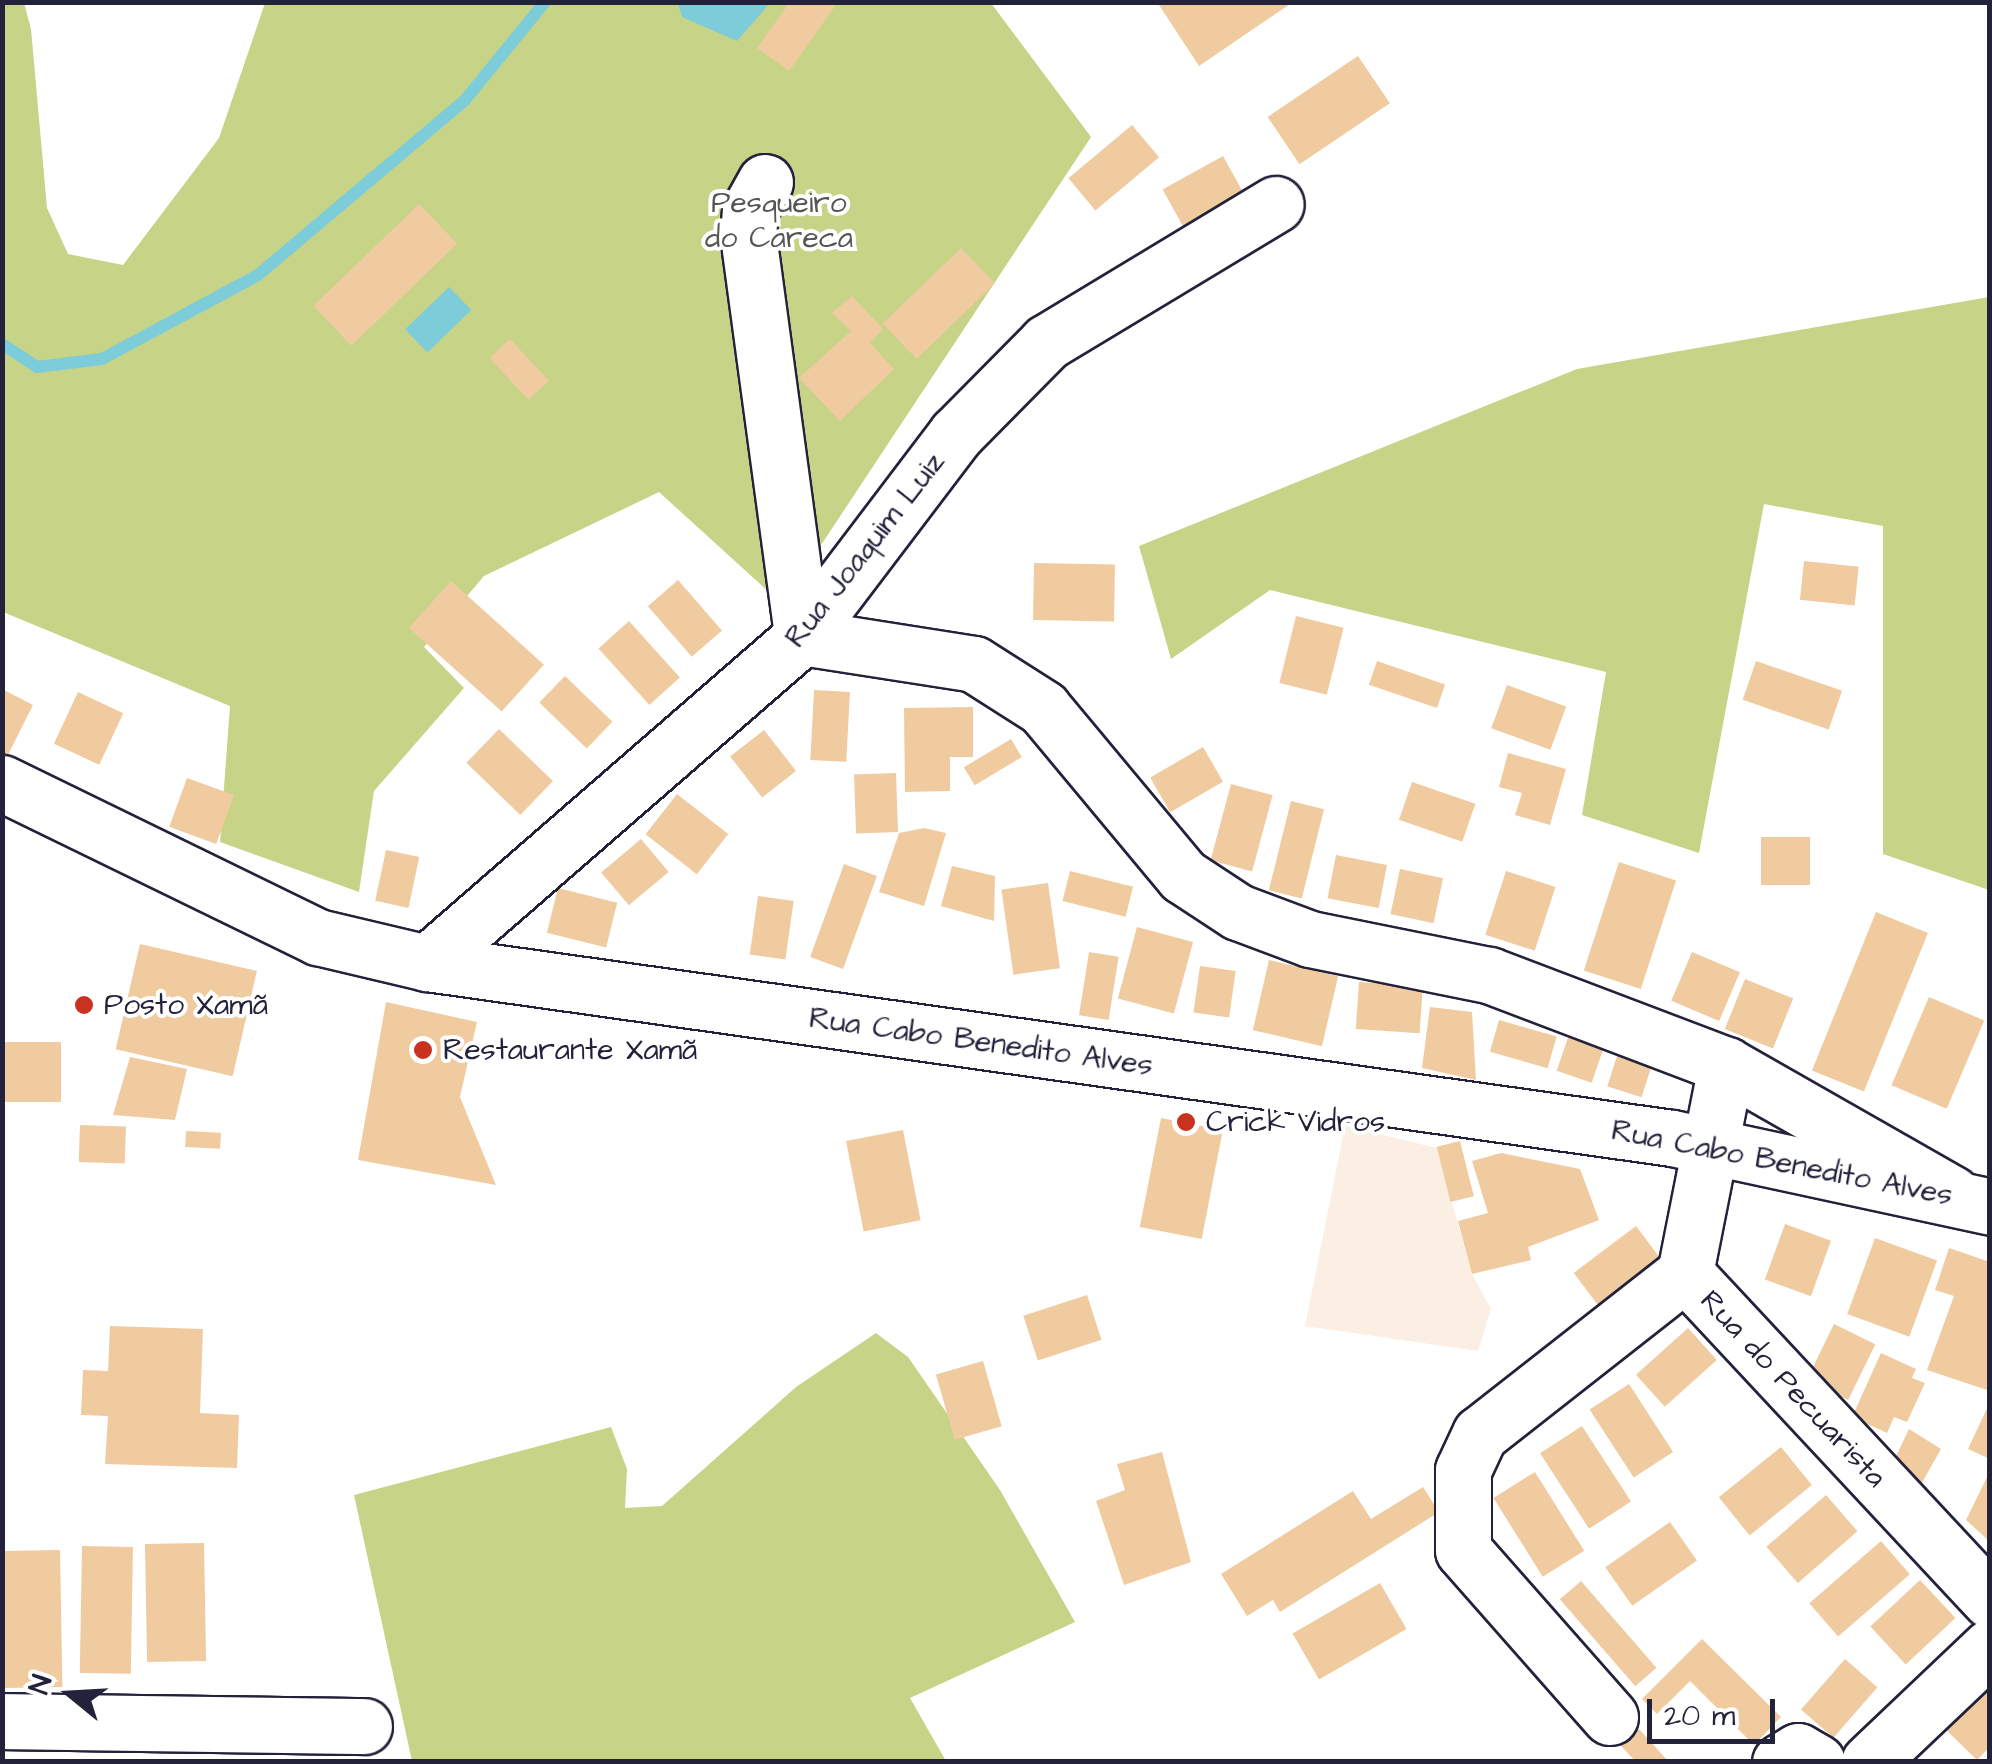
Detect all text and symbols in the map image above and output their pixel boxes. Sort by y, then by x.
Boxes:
park label: Pesqueiro do Careca [705,185,853,256]
street label: Rua Joaquim Luiz [778,445,952,655]
place label: Posto Xamã [104,987,268,1023]
marker: Posto Xamã [73,994,95,1016]
street label: Rua Cabo Benedito Alves [807,1000,1155,1084]
place label: Restaurante Xamã [443,1032,697,1068]
marker: Restaurante Xamã [412,1039,434,1061]
place label: Crick Vidros [1206,1104,1385,1140]
marker: Crick Vidros [1175,1111,1197,1133]
street label: Rua Cabo Benedito Alves [1608,1112,1956,1214]
street label: Rua do Pecuarista [1692,1283,1894,1495]
north arrow [20,1644,120,1744]
text: N [20,1670,62,1699]
scale bar [1652,1679,1780,1741]
text: 20 m [1664,1695,1735,1737]

